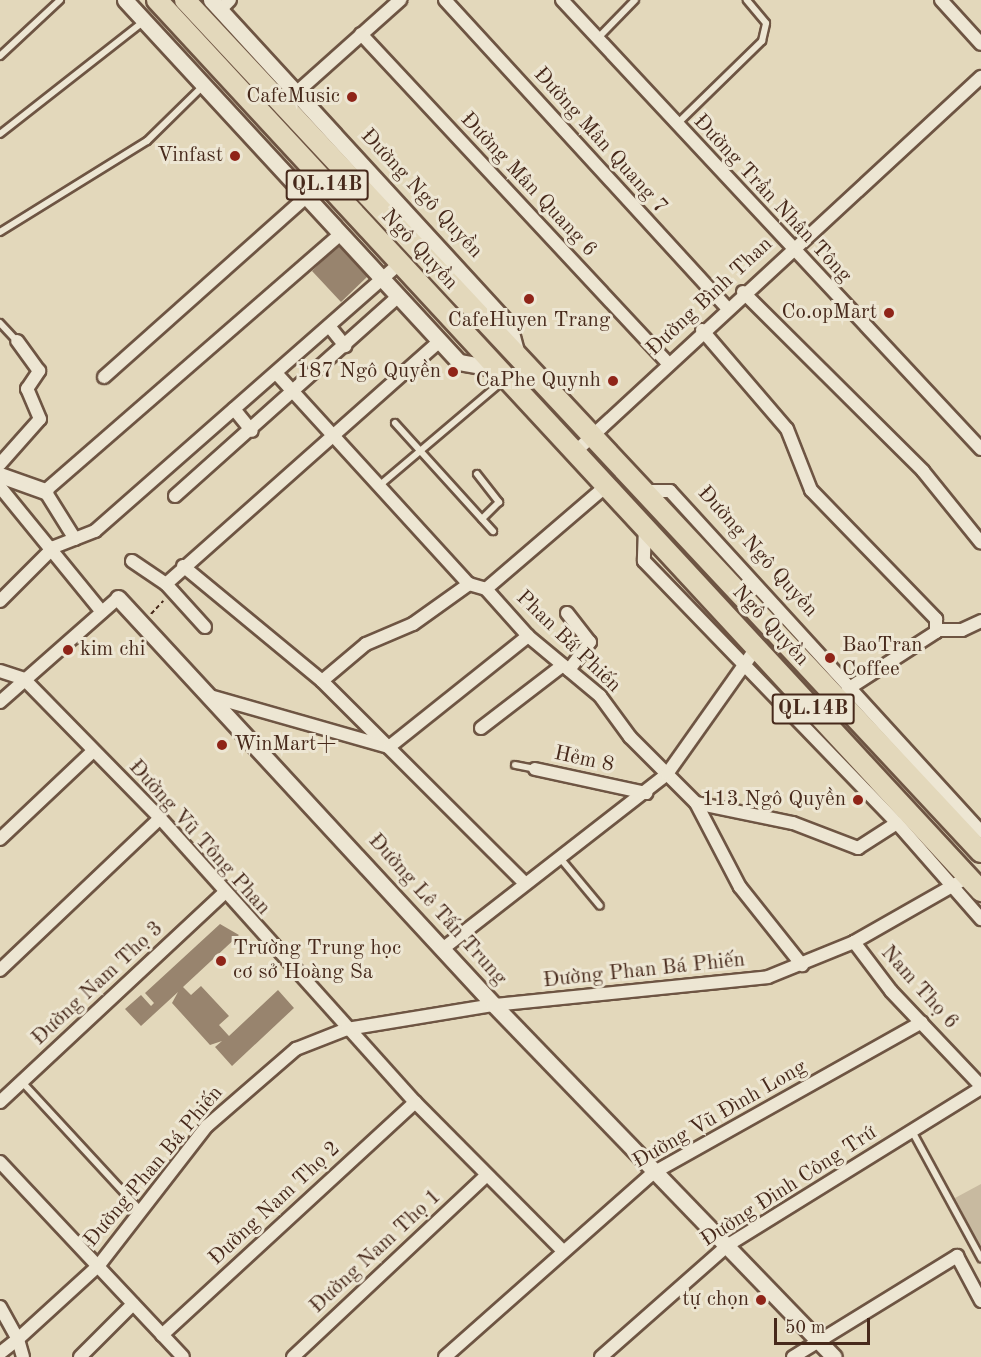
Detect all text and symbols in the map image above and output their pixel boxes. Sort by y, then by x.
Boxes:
street label: Đường Mân Quang 7 [528,63,672,219]
place label: CafeMusic [246,84,340,110]
marker: CafeMusic [345,90,359,104]
street label: Đường Mân Quang 6 [454,107,602,263]
street label: Đường Trần Nhân Tông [687,110,857,288]
street label: Đường Ngô Quyền [355,124,487,264]
place label: Vinfast [157,143,223,169]
marker: Vinfast [228,149,242,163]
road number: QL.14B [285,168,369,202]
street label: Ngô Quyền [375,204,463,296]
street label: Đường Bình Than [642,232,778,362]
marker: CafeHuyen Trang [522,292,536,306]
place label: Co.opMart [781,300,877,326]
marker: Co.opMart [882,306,896,320]
place label: CafeHuyen Trang [448,308,610,334]
place label: 187 Ngô Quyền [297,359,441,385]
marker: 187 Ngô Quyền [446,365,460,379]
place label: CaPhe Quynh [476,368,601,394]
marker: CaPhe Quynh [606,374,620,388]
street label: Đường Ngô Quyền [691,481,823,623]
street label: Ngô Quyền [726,580,814,672]
street label: Phan Bá Phiến [510,586,626,698]
place label: BaoTran Coffee [842,633,923,683]
place label: kim chi [80,637,145,663]
marker: kim chi [61,643,75,657]
marker: BaoTran Coffee [823,651,837,665]
road number: QL.14B [771,692,855,726]
place label: WinMart+ [234,732,336,758]
marker: WinMart+ [215,738,229,752]
street label: Hẻm 8 [552,741,616,779]
street label: Đường Vũ Tông Phan [123,755,275,921]
place label: 113 Ngô Quyền [702,787,846,813]
marker: 113 Ngô Quyền [851,793,865,807]
street label: Đường Lê Tấn Trung [362,829,512,991]
street label: Đường Nam Thọ 3 [27,917,169,1051]
place label: Trường Trung học cơ sở Hoàng Sa [233,936,401,986]
street label: Nam Thọ 6 [875,941,963,1035]
street label: Đường Phan Bá Phiến [542,948,746,994]
marker: Trường Trung học cơ sở Hoàng Sa [214,954,228,968]
street label: Đường Vũ Đình Long [629,1055,811,1175]
street label: Đường Phan Bá Phiến [79,1081,229,1253]
street label: Đường Đinh Công Trứ [696,1121,882,1253]
street label: Đường Nam Thọ 2 [204,1137,346,1271]
street label: Đường Nam Thọ 1 [305,1185,447,1319]
place label: tự chọn [682,1287,749,1313]
marker: tự chọn [754,1293,768,1307]
scale bar [777,1306,873,1344]
text: 50 m [785,1319,825,1337]

